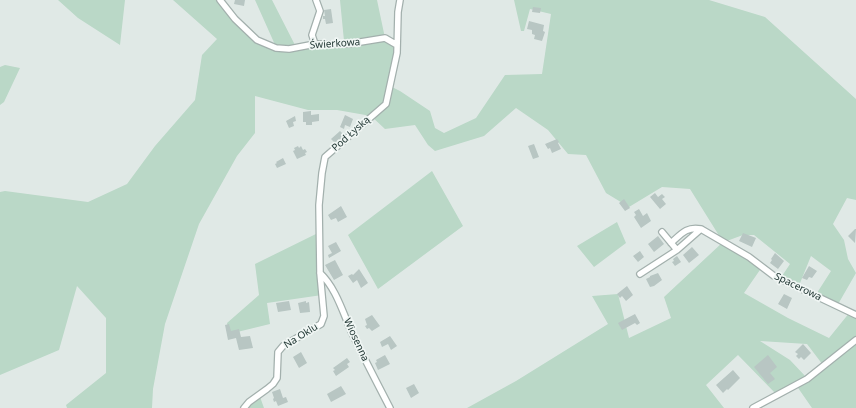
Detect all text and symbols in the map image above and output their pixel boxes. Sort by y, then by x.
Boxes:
street label: Świerkowa [309,36,361,52]
street label: Pod Łyską [330,114,372,154]
street label: Spacerowa [772,270,824,304]
street label: Wiosenna [341,316,371,364]
street label: Na Oklu [282,321,320,351]

